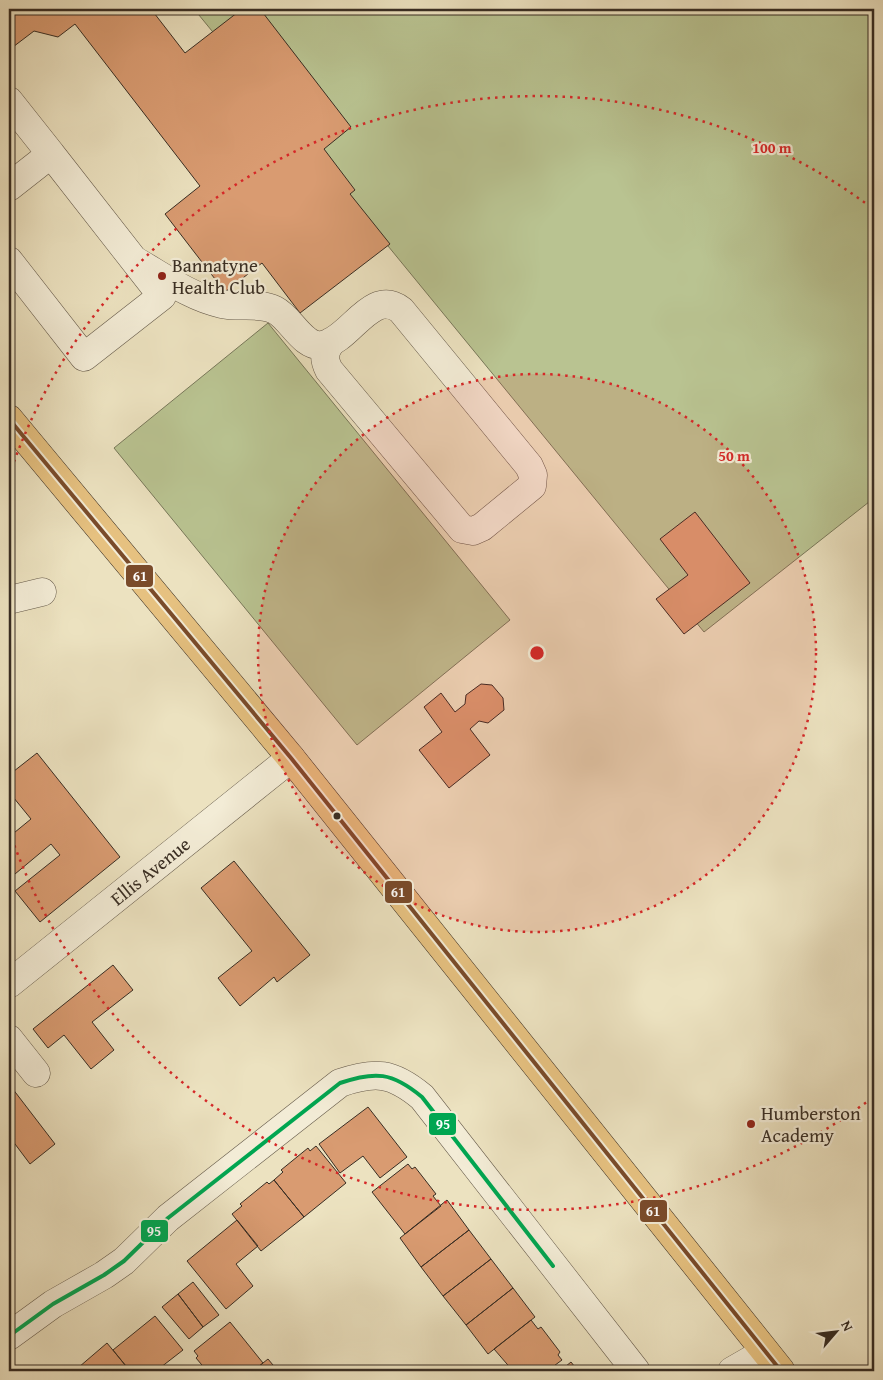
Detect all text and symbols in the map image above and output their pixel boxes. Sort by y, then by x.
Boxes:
text: 100 m [752,137,792,158]
place label: Bannatyne Health Club [172,251,265,301]
marker: Bannatyne Health Club [156,270,168,282]
text: 50 m [718,445,750,466]
line badge: 61 [125,564,154,588]
text: 61 [133,566,147,586]
centre of rings [528,644,546,662]
unlabelled marker [332,811,342,821]
street label: Ellis Avenue [104,830,196,912]
line badge: 61 [384,880,413,904]
text: 61 [391,882,405,902]
place label: Humberston Academy [761,1099,861,1149]
line badge: 95 [428,1112,457,1136]
text: 95 [436,1114,450,1134]
marker: Humberston Academy [745,1118,757,1130]
line badge: 61 [639,1199,668,1223]
text: 61 [646,1201,660,1221]
line badge: 95 [140,1219,169,1243]
text: 95 [147,1221,161,1241]
north arrow [810,1308,860,1358]
text: N [836,1317,859,1335]

